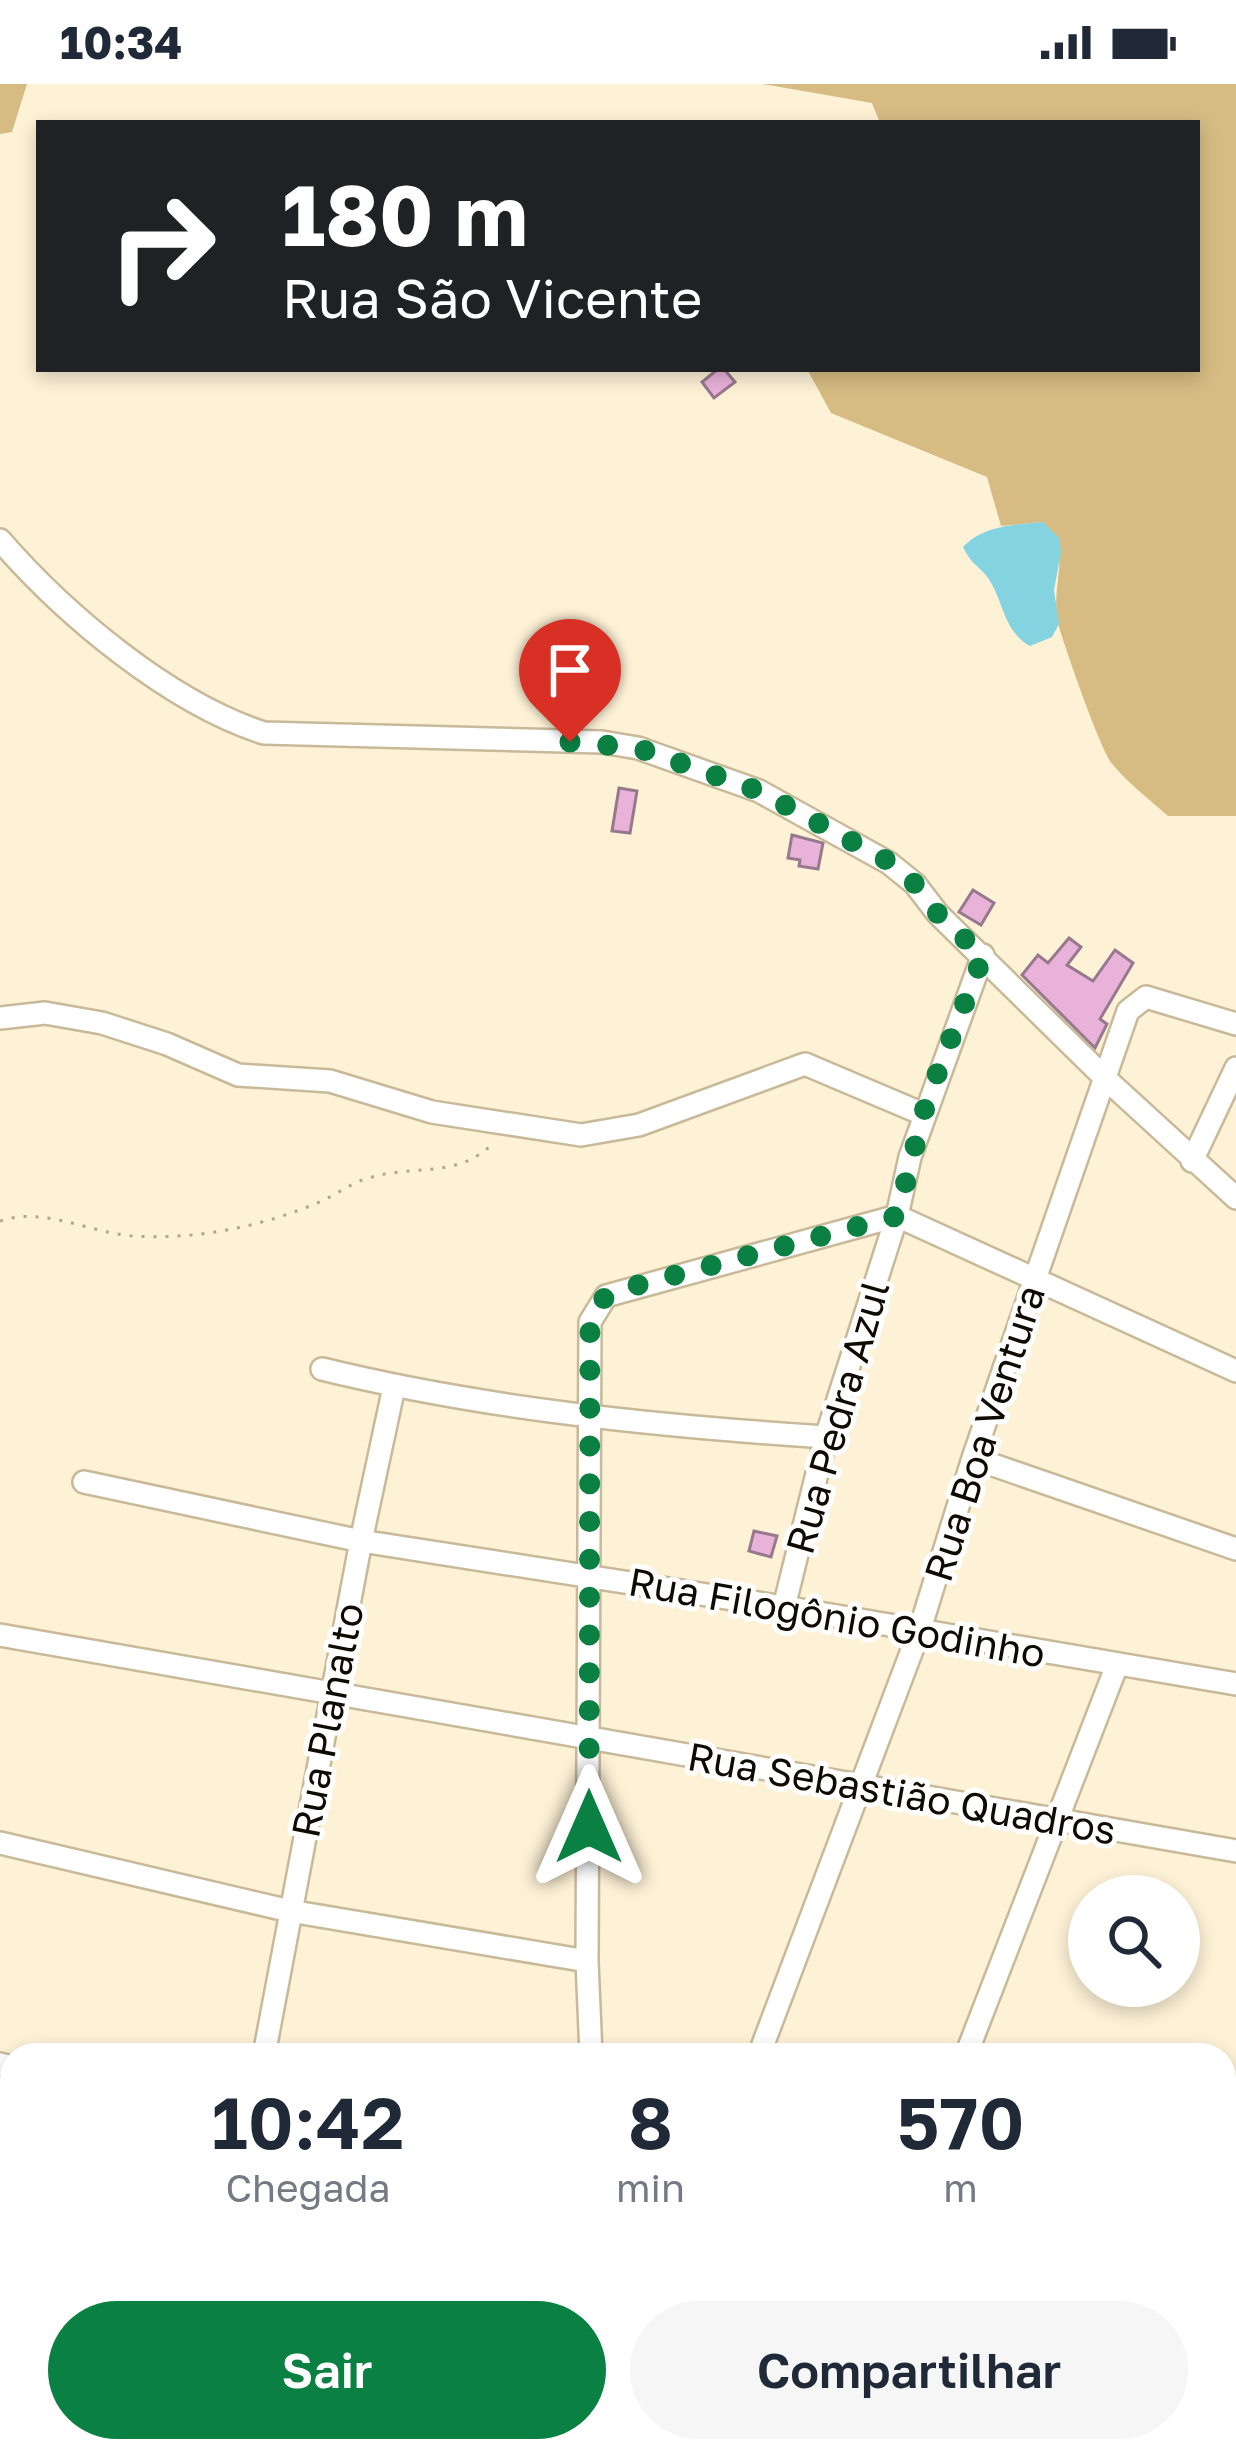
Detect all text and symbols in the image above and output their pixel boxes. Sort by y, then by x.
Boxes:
text: 10:34 [60,15,182,69]
text: 180 m [282,164,528,264]
icon: right [84,168,240,324]
text: Rua São Vicente [282,265,702,330]
pin [519,619,621,742]
icon: arrive [537,637,603,703]
street label: Rua Pedra Azul [776,1275,898,1559]
street label: Rua Boa Ventura [914,1279,1054,1587]
street label: Rua Filogônio Godinho [625,1557,1049,1677]
street label: Rua Planalto [281,1599,373,1841]
street label: Rua Sebastião Quadros [684,1732,1120,1854]
position arrow [526,1764,652,1890]
map controls [1068,1875,1200,2007]
button: search [1068,1875,1200,2007]
text: 10:42 [212,2078,404,2165]
text: 8 [628,2078,673,2165]
text: 570 [896,2078,1024,2165]
text: Chegada [225,2164,391,2211]
text: min [616,2164,685,2211]
text: m [943,2164,978,2211]
button: Sair [48,2301,606,2439]
button: Compartilhar [630,2301,1188,2439]

